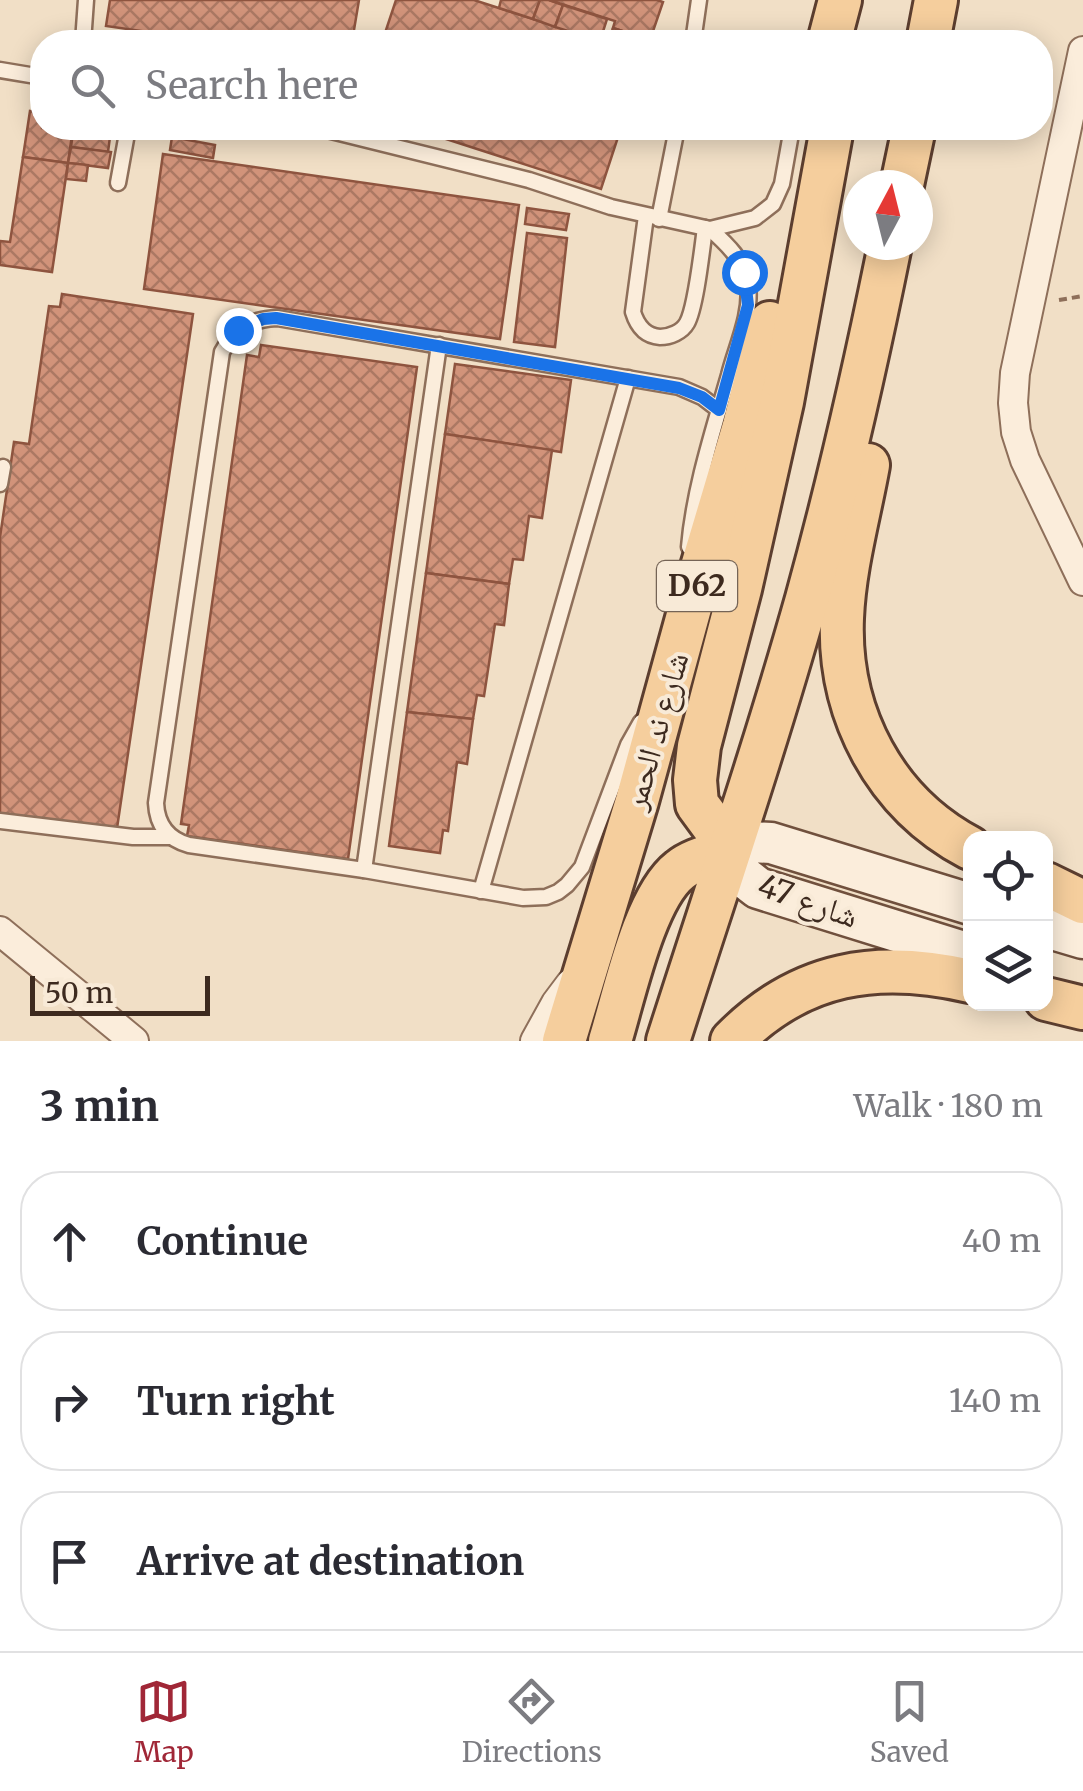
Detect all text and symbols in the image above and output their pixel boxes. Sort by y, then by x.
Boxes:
search box [30,30,1053,140]
icon: search [65,58,120,113]
text: Search here [145,62,358,109]
north arrow [843,170,933,260]
route start [722,250,768,296]
route end [216,308,262,354]
road number: D62 [657,561,737,611]
street label: شارع ند الحمر [614,648,698,815]
map controls [963,831,1053,1011]
button: locate [963,831,1053,921]
street label: شارع 47 [753,865,863,937]
button: layers [963,921,1053,1011]
scale bar [30,971,210,1016]
text: 50 m [45,975,113,1011]
text: 3 min [40,1080,159,1132]
text: Walk · 180 m [854,1086,1043,1126]
icon: ahead [42,1214,97,1269]
text: Continue [137,1218,308,1265]
text: 40 m [962,1221,1041,1261]
icon: right [42,1374,97,1429]
text: Turn right [137,1378,335,1425]
text: 140 m [949,1381,1041,1421]
icon: arrive [42,1534,97,1589]
text: Arrive at destination [137,1538,524,1585]
tab: Map [134,1674,194,1770]
tab: Directions [462,1674,602,1770]
tab: Saved [870,1674,949,1770]

